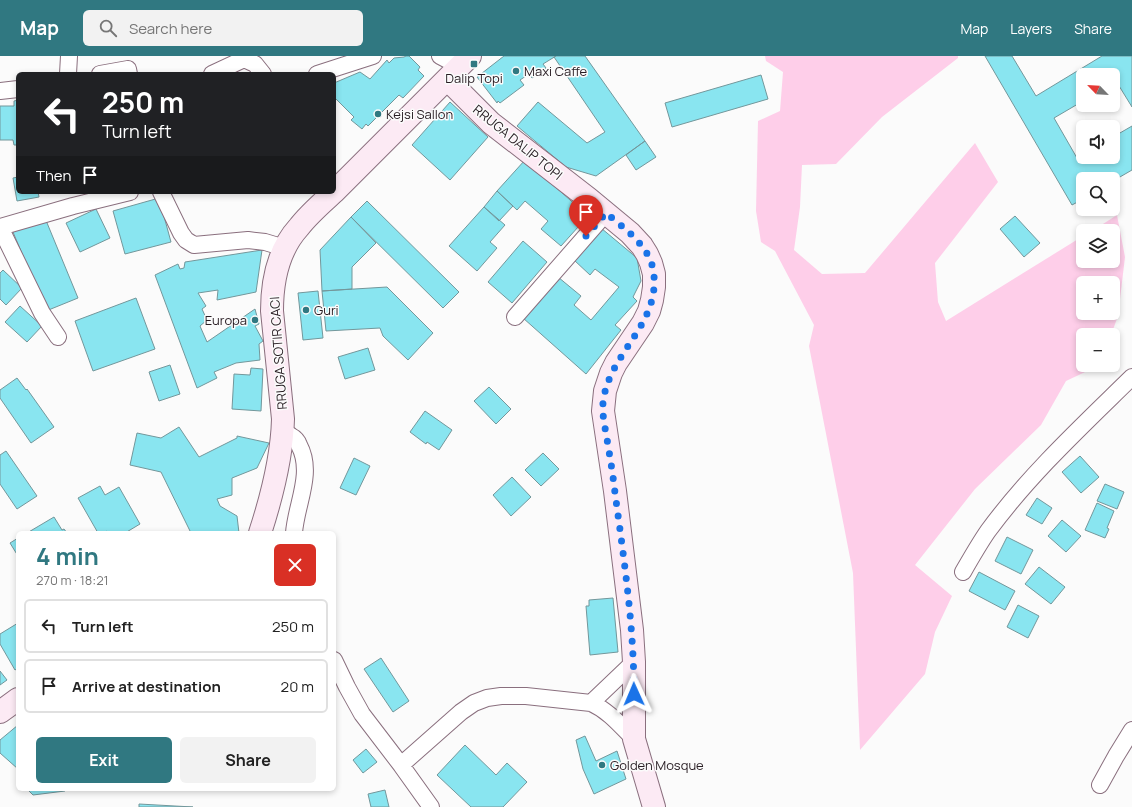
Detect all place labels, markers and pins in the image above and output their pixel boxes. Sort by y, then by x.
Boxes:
marker: Dalip Topi [469,59,479,69]
place label: Maxi Caffe [524,62,588,80]
marker: Maxi Caffe [511,66,521,76]
place label: Dalip Topi [445,69,503,87]
place label: Kejsi Sallon [386,105,453,123]
marker: Kejsi Sallon [373,109,383,119]
pin [569,195,603,236]
place label: Guri [314,301,339,319]
marker: Guri [301,305,311,315]
place label: Europa [205,311,247,329]
marker: Europa [250,315,260,325]
place label: Golden Mosque [610,756,704,774]
marker: Golden Mosque [597,760,607,770]

